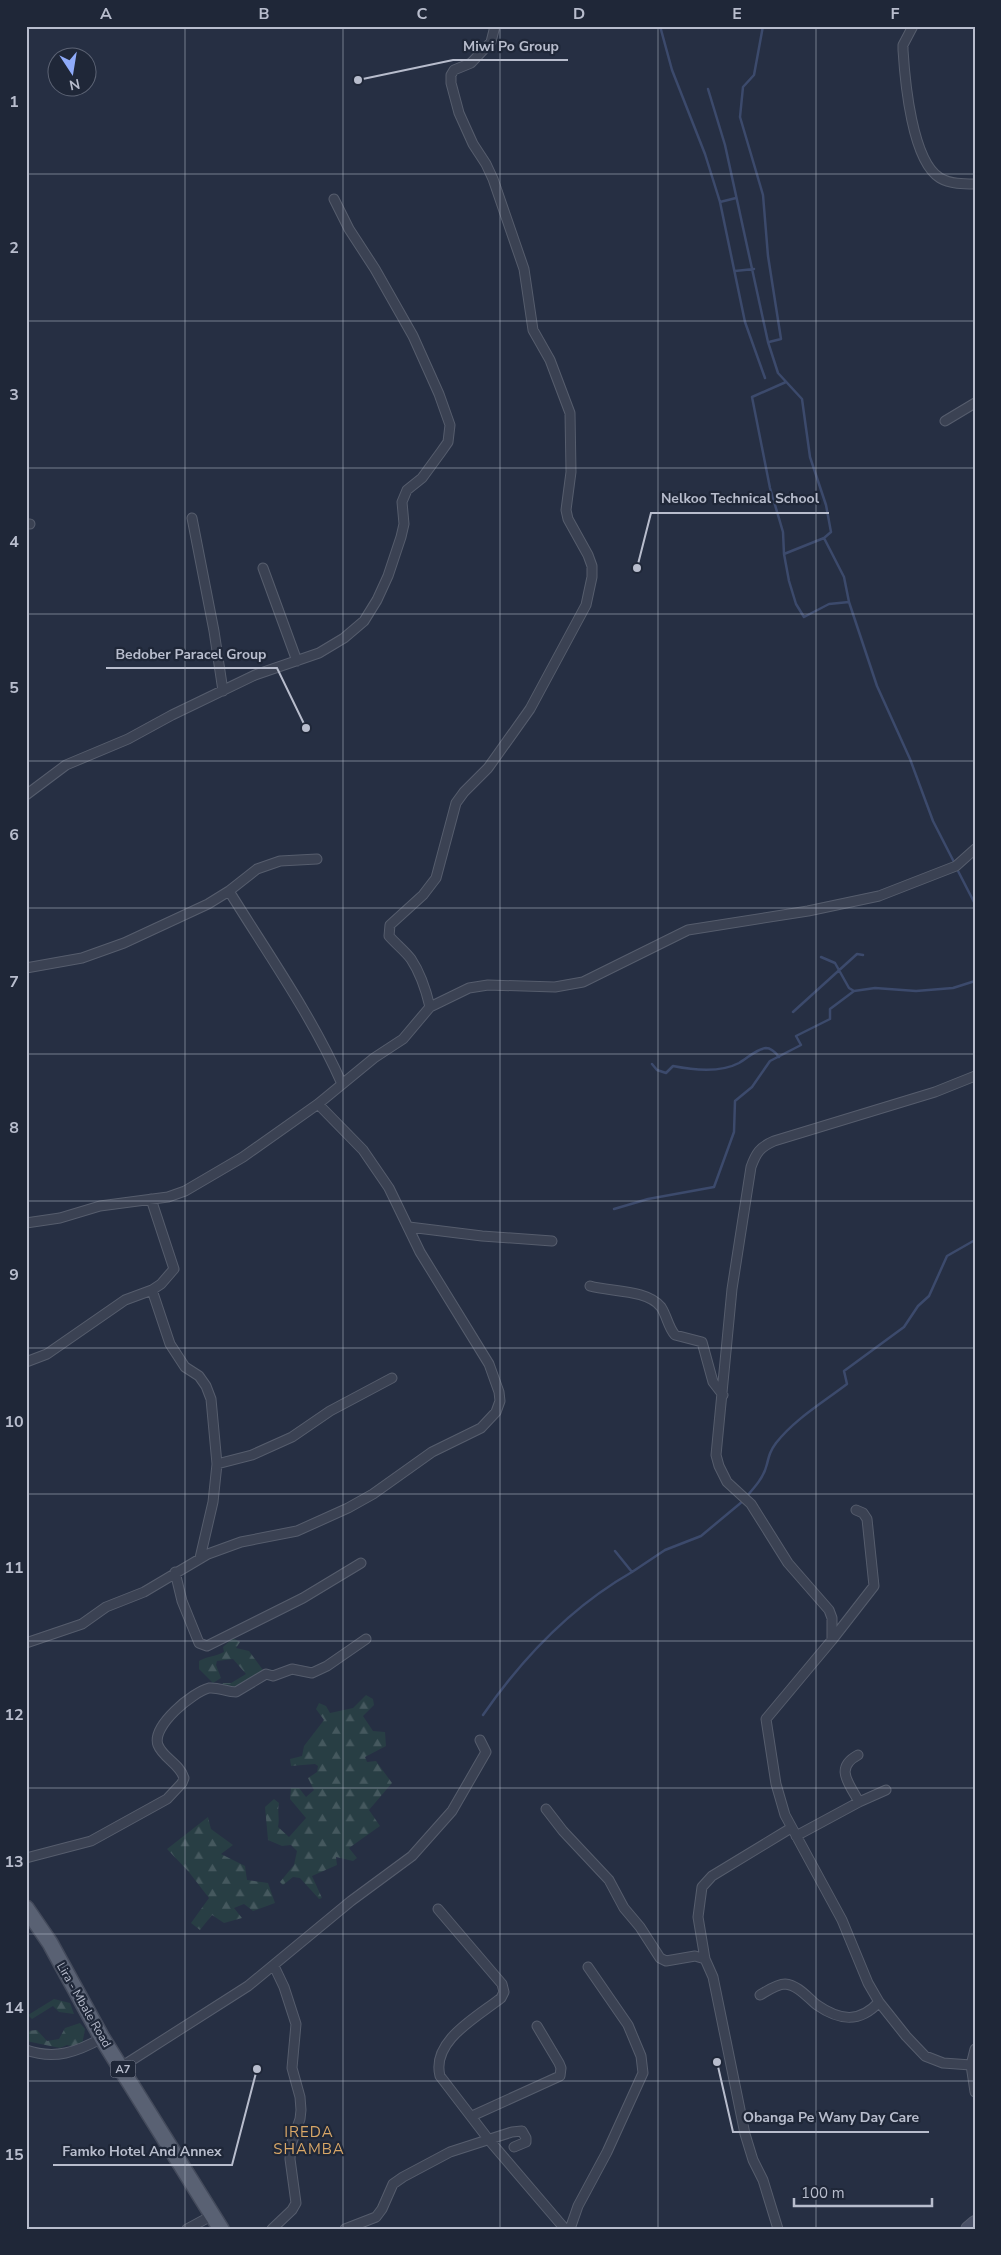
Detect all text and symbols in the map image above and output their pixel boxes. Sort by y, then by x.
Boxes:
text: A [100,3,112,25]
text: B [258,3,270,25]
text: C [417,3,428,25]
text: D [573,3,585,25]
text: E [732,3,742,25]
text: F [891,3,900,25]
callout: Miwi Po Group [453,31,568,60]
text: Miwi Po Group [463,37,559,56]
north arrow [48,48,98,98]
text: N [67,74,82,95]
text: 1 [9,91,19,113]
text: 2 [9,237,19,259]
text: 3 [9,384,19,406]
callout: Nelkoo Technical School [651,484,829,513]
text: Nelkoo Technical School [661,489,820,508]
text: 4 [9,531,19,553]
callout: Bedober Paracel Group [106,639,277,668]
text: Bedober Paracel Group [115,645,267,664]
text: 5 [9,677,19,699]
text: 6 [9,824,19,846]
text: 7 [9,971,19,993]
text: 8 [9,1117,19,1139]
text: 9 [9,1264,19,1286]
text: 10 [4,1411,24,1433]
text: 11 [4,1557,24,1579]
text: 12 [4,1704,24,1726]
text: 13 [4,1851,24,1873]
street label: Lira - Mbale Road [53,1960,115,2050]
text: 14 [4,1997,24,2019]
road number: A7 [110,2060,136,2078]
callout: Obanga Pe Wany Day Care [733,2103,929,2132]
text: Obanga Pe Wany Day Care [743,2108,920,2127]
district label: IREDA SHAMBA [273,2122,345,2159]
callout: Famko Hotel And Annex [53,2136,232,2165]
text: Famko Hotel And Annex [62,2142,222,2161]
text: 15 [4,2144,24,2166]
scale bar [794,2175,931,2207]
text: 100 m [801,2183,845,2203]

